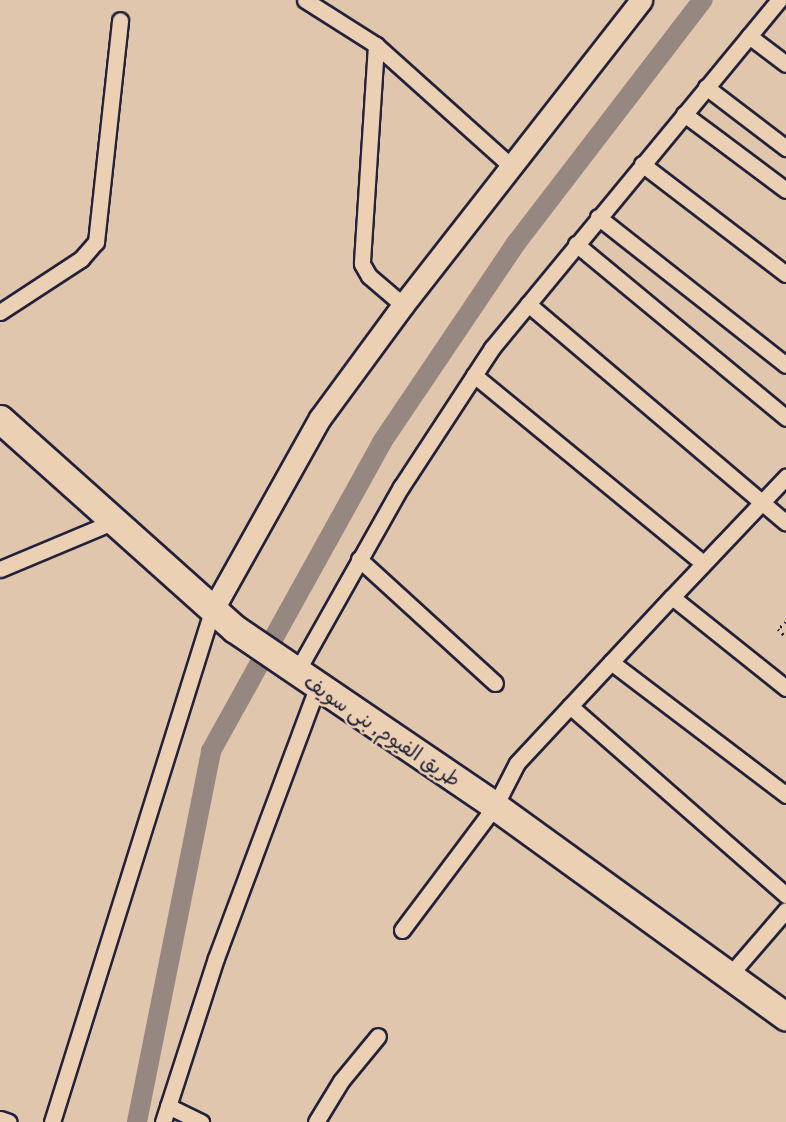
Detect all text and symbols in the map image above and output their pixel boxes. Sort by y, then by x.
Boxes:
street label: طريق الفيوم, بنى سويف [299,670,465,792]

